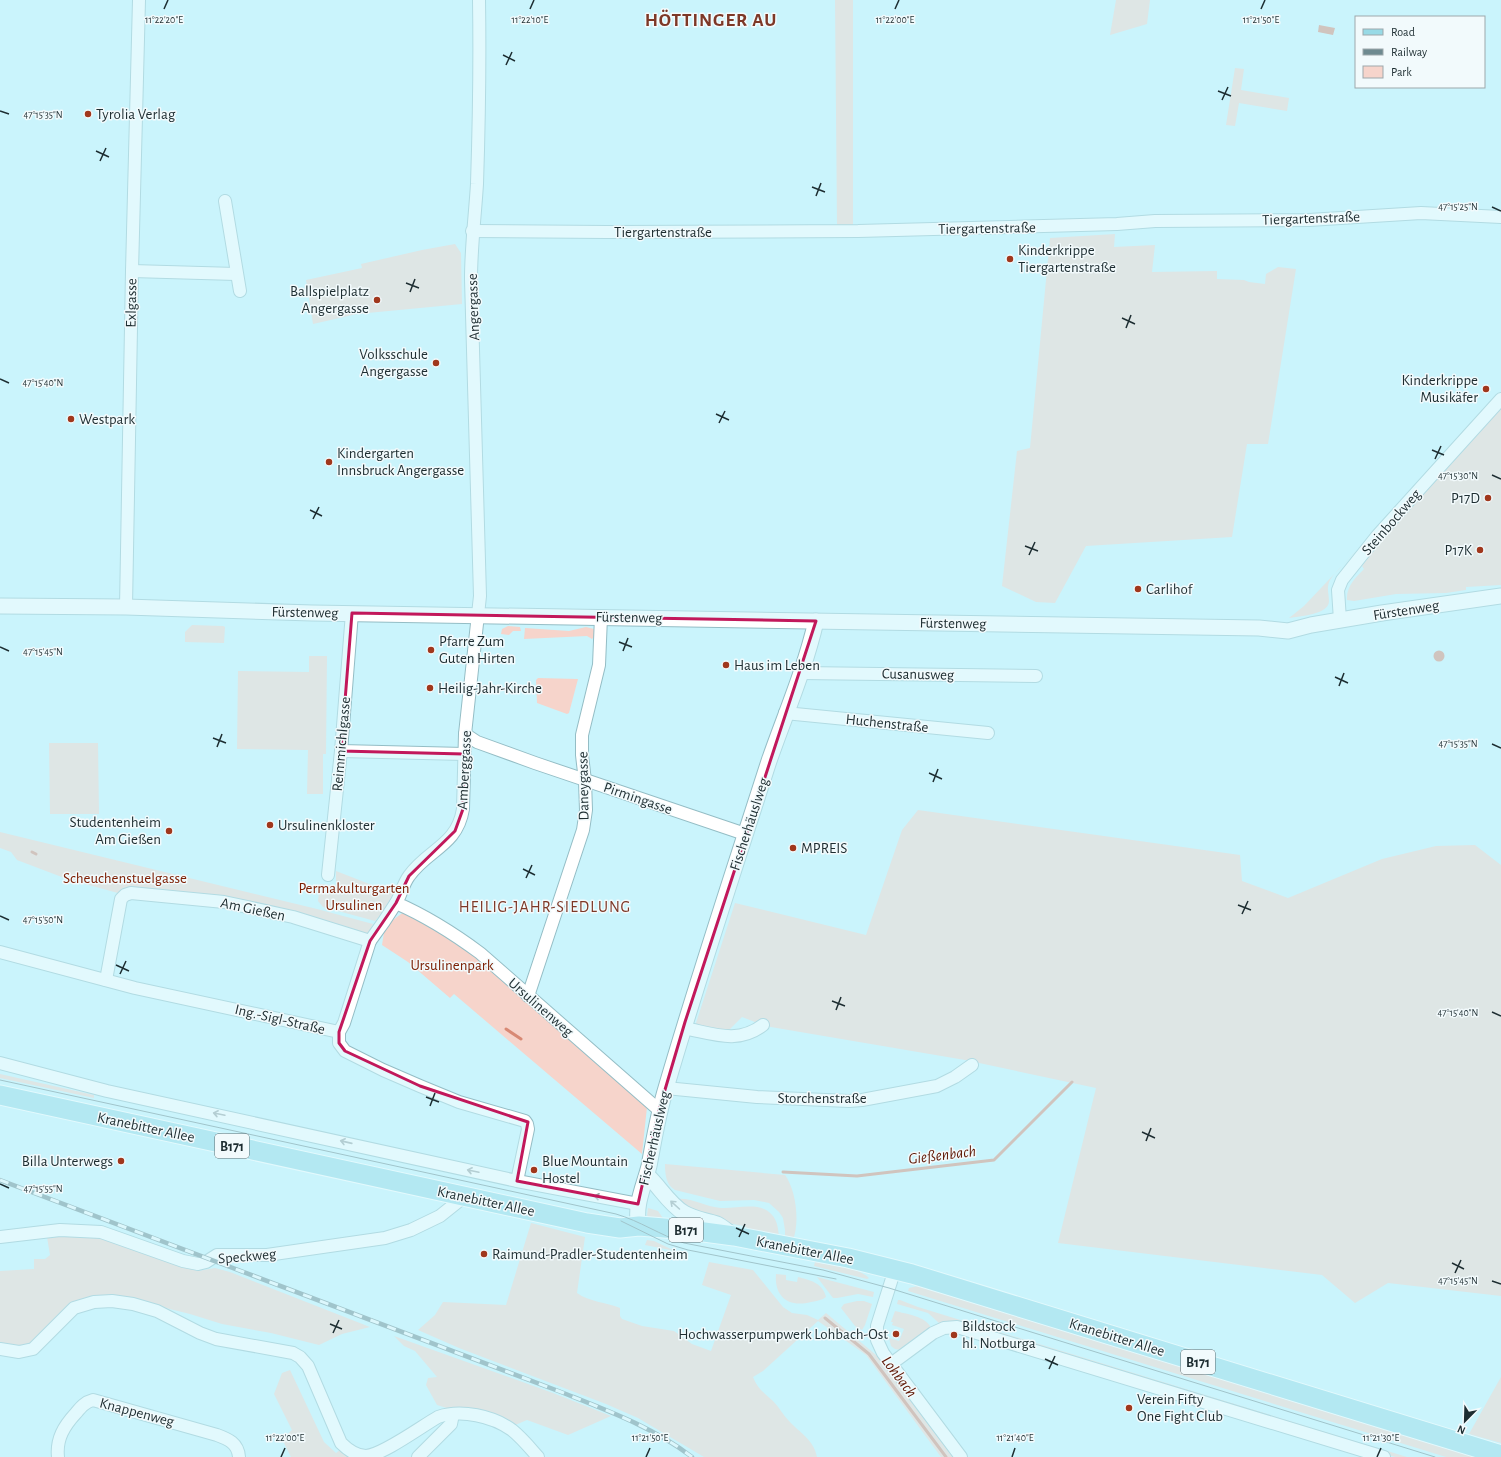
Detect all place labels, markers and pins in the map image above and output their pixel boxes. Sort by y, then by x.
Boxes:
place label: Tyrolia Verlag [96,107,176,122]
marker: Tyrolia Verlag [83,109,93,119]
place label: Kinderkrippe Tiergartenstraße [1018,243,1116,275]
marker: Kinderkrippe Tiergartenstraße [1005,254,1015,264]
place label: Ballspielplatz Angergasse [290,284,369,316]
marker: Ballspielplatz Angergasse [372,295,382,305]
place label: Volksschule Angergasse [359,347,428,379]
marker: Volksschule Angergasse [431,358,441,368]
place label: Kinderkrippe Musikäfer [1401,373,1478,405]
marker: Kinderkrippe Musikäfer [1481,384,1491,394]
place label: Westpark [79,412,135,427]
marker: Westpark [66,414,76,424]
place label: Kindergarten Innsbruck Angergasse [337,446,464,478]
marker: Kindergarten Innsbruck Angergasse [324,457,334,467]
place label: P17D [1451,491,1480,506]
marker: P17D [1483,493,1493,503]
place label: P17K [1445,543,1473,558]
marker: P17K [1475,545,1485,555]
place label: Carlihof [1146,582,1194,597]
marker: Carlihof [1133,584,1143,594]
place label: Pfarre Zum Guten Hirten [439,634,515,666]
marker: Pfarre Zum Guten Hirten [426,645,436,655]
place label: Haus im Leben [734,658,820,673]
marker: Haus im Leben [721,660,731,670]
place label: Heilig-Jahr-Kirche [438,681,542,696]
marker: Heilig-Jahr-Kirche [425,683,435,693]
place label: Studentenheim Am Gießen [69,815,161,847]
place label: Ursulinenkloster [278,818,375,833]
marker: Ursulinenkloster [265,820,275,830]
marker: Studentenheim Am Gießen [164,826,174,836]
place label: MPREIS [801,841,847,856]
marker: MPREIS [788,843,798,853]
place label: Billa Unterwegs [22,1154,113,1169]
place label: Blue Mountain Hostel [542,1154,628,1186]
marker: Billa Unterwegs [116,1156,126,1166]
marker: Blue Mountain Hostel [529,1165,539,1175]
place label: Raimund-Pradler-Studentenheim [492,1247,688,1262]
marker: Raimund-Pradler-Studentenheim [479,1249,489,1259]
place label: Bildstock hl. Notburga [962,1319,1036,1351]
place label: Hochwasserpumpwerk Lohbach-Ost [678,1327,888,1342]
marker: Hochwasserpumpwerk Lohbach-Ost [891,1329,901,1339]
marker: Bildstock hl. Notburga [949,1330,959,1340]
place label: Verein Fifty One Fight Club [1137,1392,1223,1424]
marker: Verein Fifty One Fight Club [1124,1403,1134,1413]

